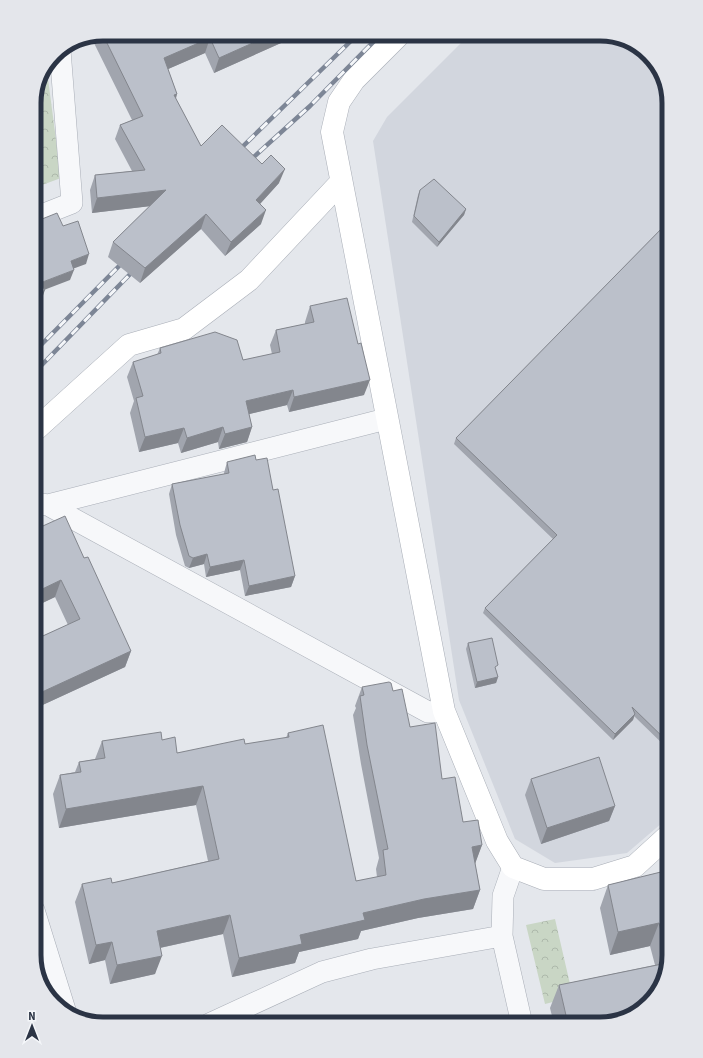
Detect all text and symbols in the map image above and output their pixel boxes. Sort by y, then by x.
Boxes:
north arrow [12,1006,52,1046]
text: N [28,1009,36,1024]

